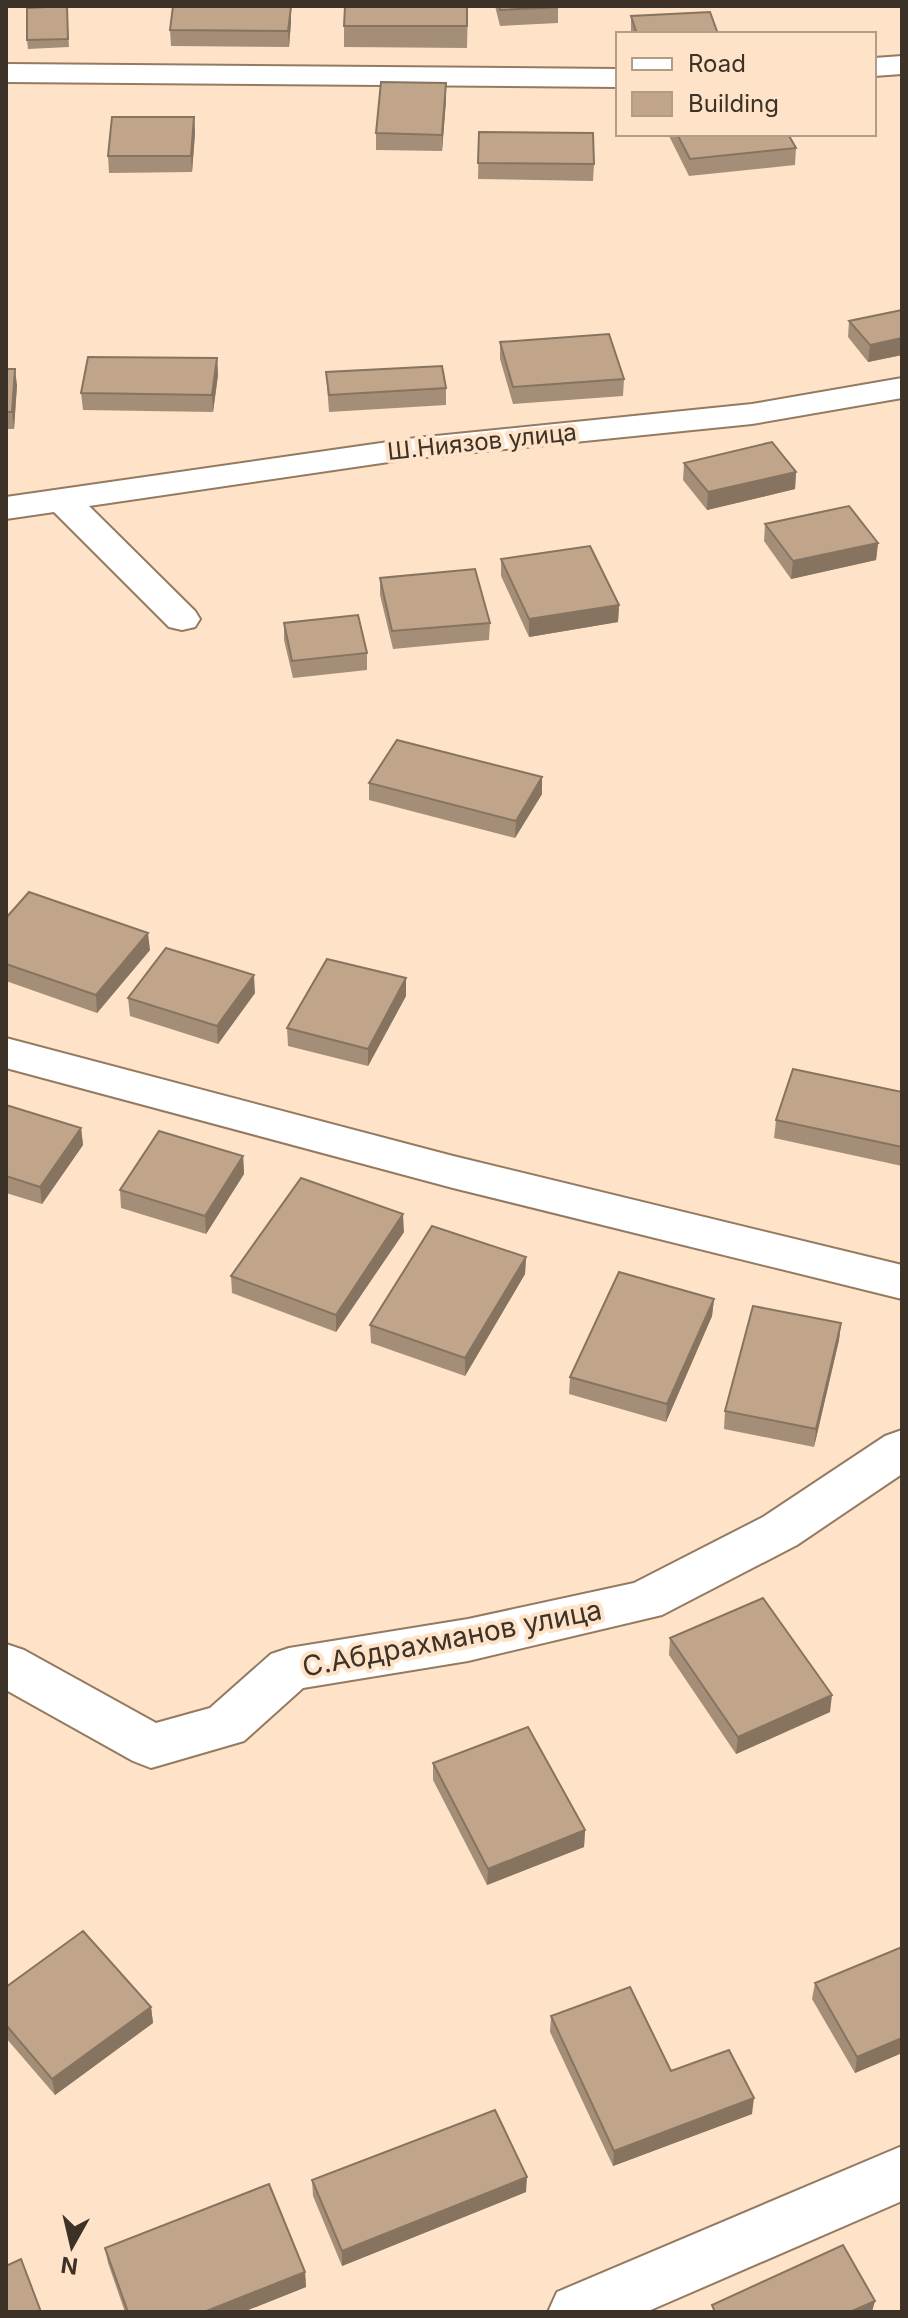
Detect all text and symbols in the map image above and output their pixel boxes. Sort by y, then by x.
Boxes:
legend [616,32,876,136]
text: Road [688,49,746,78]
text: Building [688,89,779,118]
street label: Ш.Ниязов улица [386,417,578,466]
street label: С.Абдрахманов улица [299,1592,605,1684]
north arrow [32,2206,112,2286]
text: N [59,2252,79,2280]

